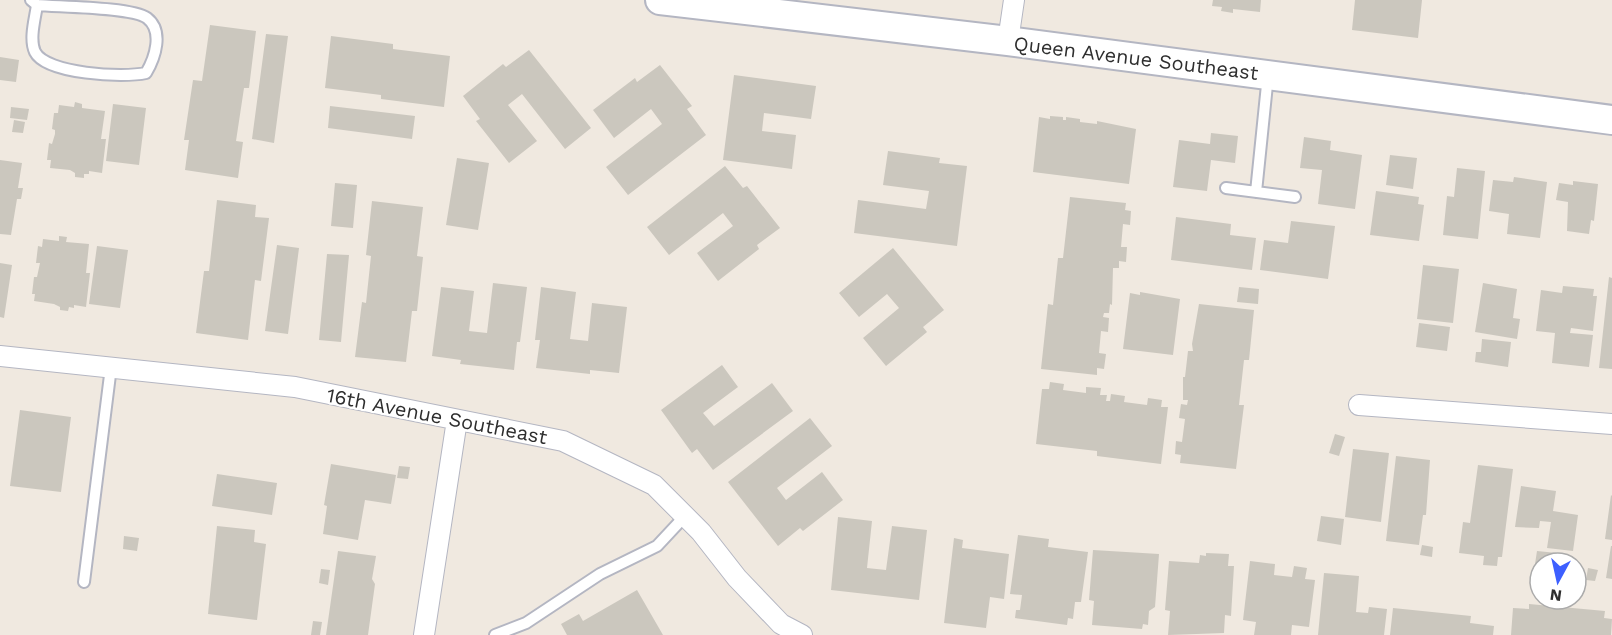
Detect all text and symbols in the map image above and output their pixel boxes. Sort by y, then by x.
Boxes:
street label: Queen Avenue Southeast [1012,31,1260,85]
street label: 16th Avenue Southeast [325,383,550,449]
north arrow [1528,551,1588,611]
text: N [1549,585,1563,606]

